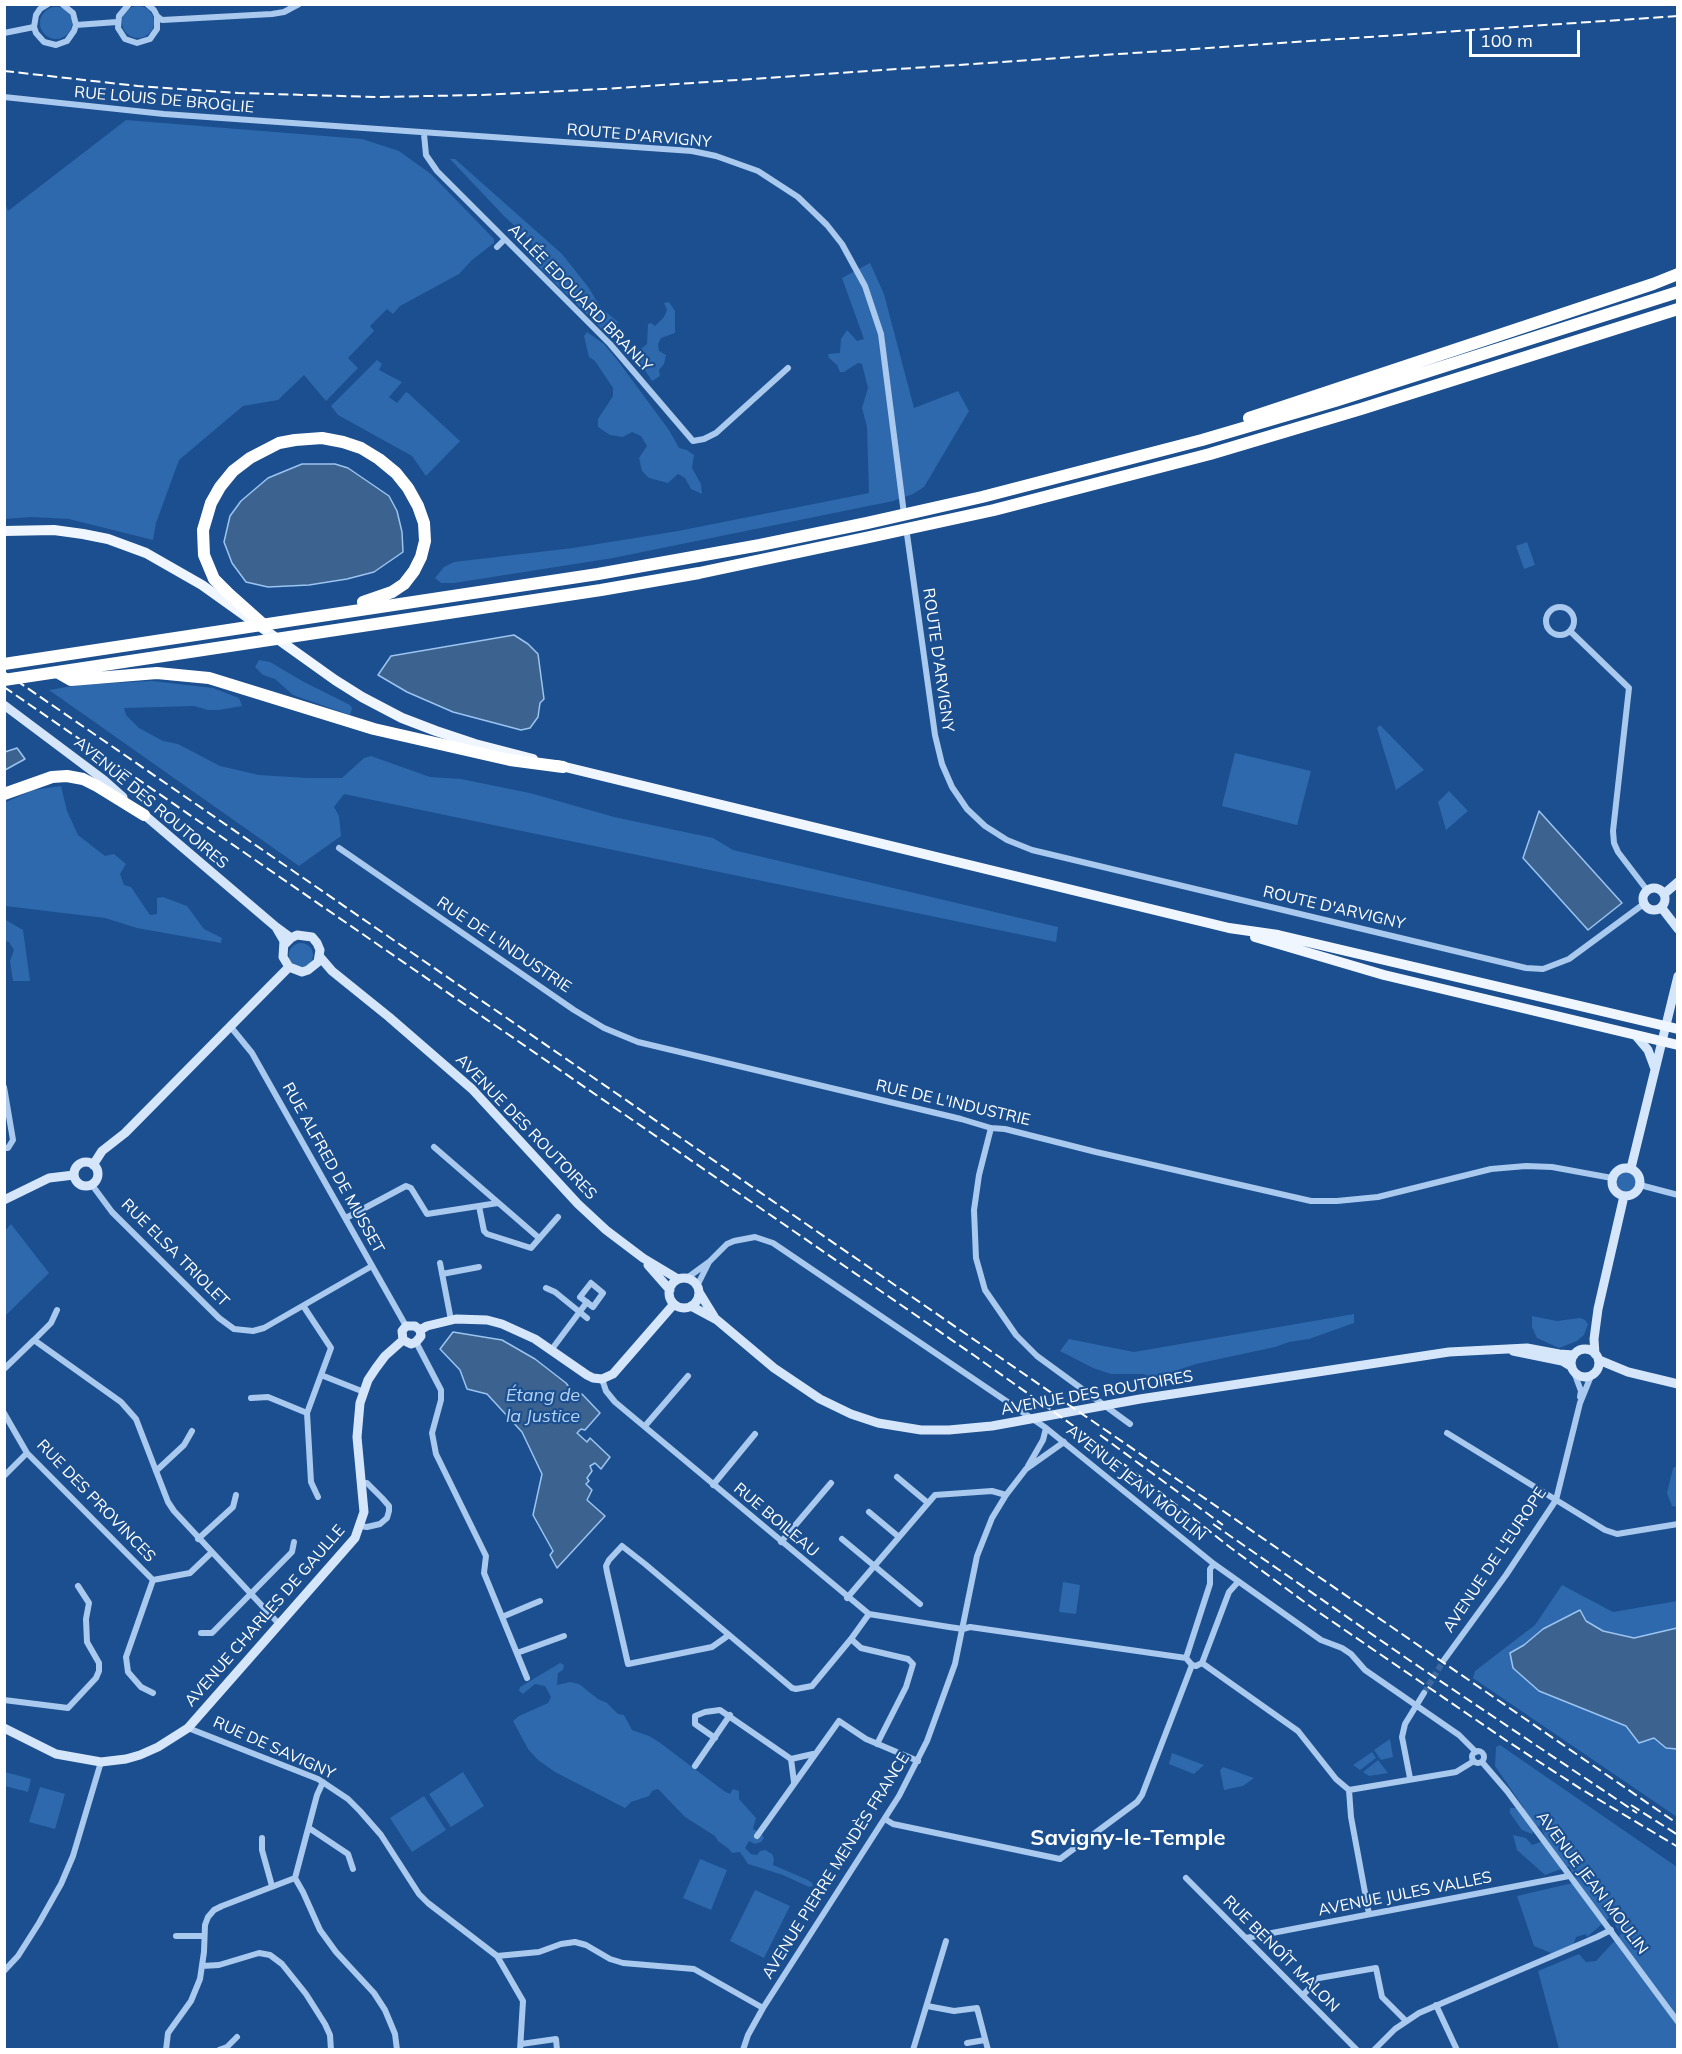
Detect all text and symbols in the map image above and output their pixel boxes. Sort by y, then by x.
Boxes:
scale bar [1472,18,1583,56]
text: 100 m [1480,29,1533,52]
street label: RUE LOUIS DE BROGLIE [73,83,255,117]
street label: ROUTE D'ARVIGNY [566,120,712,152]
street label: ALLÉE EDOUARD BRANLY [504,220,656,376]
street label: ROUTE D'ARVIGNY [918,587,958,733]
street label: AVENUE DES ROUTOIRES [70,733,232,873]
street label: ROUTE D'ARVIGNY [1261,882,1407,934]
street label: RUE DE L'INDUSTRIE [433,893,575,997]
street label: AVENUE DES ROUTOIRES [451,1050,601,1204]
street label: RUE DE L'INDUSTRIE [874,1076,1032,1130]
street label: RUE ALFRED DE MUSSET [278,1079,388,1257]
street label: RUE ELSA TRIOLET [117,1195,233,1311]
street label: AVENUE DES ROUTOIRES [999,1367,1195,1419]
water label: Étang de la Justice [506,1385,580,1428]
street label: AVENUE JEAN MOULIN [1063,1421,1209,1545]
street label: RUE DES PROVINCES [33,1436,159,1566]
street label: RUE BOILEAU [730,1479,822,1561]
street label: AVENUE DE L'EUROPE [1439,1484,1551,1636]
street label: AVENUE CHARLES DE GAULLE [181,1521,349,1711]
street label: RUE DE SAVIGNY [210,1713,338,1783]
street label: AVENUE PIERRE MENDÈS FRANCE [758,1750,914,1982]
street label: AVENUE JEAN MOULIN [1532,1808,1652,1958]
district label: Savigny-le-Temple [1030,1825,1226,1851]
street label: AVENUE JULES VALLES [1317,1868,1493,1920]
street label: RUE BENOÎT MALON [1219,1892,1343,2016]

